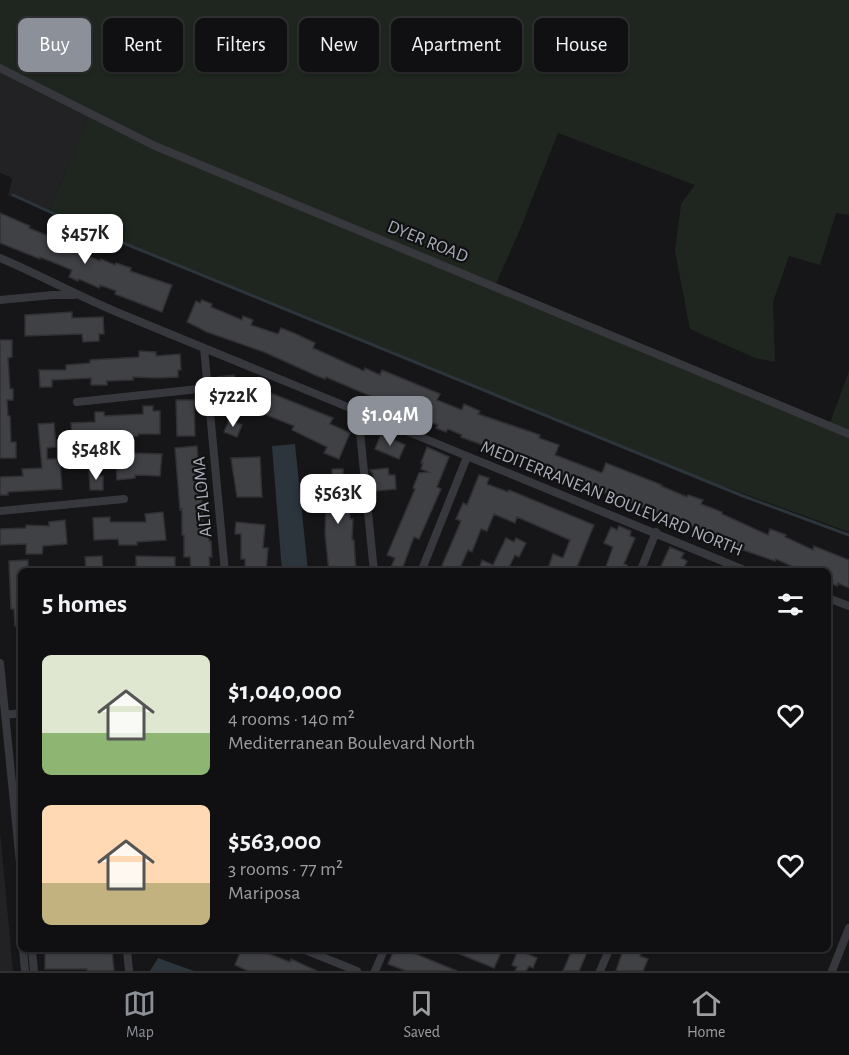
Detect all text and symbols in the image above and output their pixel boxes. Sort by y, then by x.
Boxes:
chip: Buy [18,18,91,72]
chip: Rent [103,18,183,72]
chip: Filters [195,18,287,72]
chip: New [299,18,379,72]
chip: Apartment [391,18,522,72]
chip: House [534,18,628,72]
pin: $457K [43,214,127,265]
street label: DYER ROAD [385,218,470,266]
text: $457K [61,223,109,243]
pin: $722K [191,377,275,428]
text: $722K [209,386,257,406]
pin: $1.04M [341,396,439,447]
text: $1.04M [361,405,419,425]
pin: $548K [54,430,138,481]
street label: MEDITERRANEAN BOULEVARD NORTH [478,438,745,560]
text: $548K [71,439,121,459]
street label: ALTA LOMA [190,455,215,538]
pin: $563K [296,474,380,525]
text: $563K [314,483,362,503]
icon: filters [774,588,807,621]
text: 5 homes [42,591,127,617]
text: $1,040,000 [228,678,342,704]
icon: home [90,679,162,751]
icon: heart [774,699,807,732]
text: 4 rooms · 140 m² [228,709,355,729]
text: Mediterranean Boulevard North [228,733,475,753]
text: $563,000 [228,828,321,854]
icon: home [90,829,162,901]
icon: heart [774,849,807,882]
text: 3 rooms · 77 m² [228,859,343,879]
text: Mariposa [228,883,301,903]
tab: Map [123,987,156,1042]
tab: Saved [403,987,440,1042]
tab: Home [687,987,726,1042]

